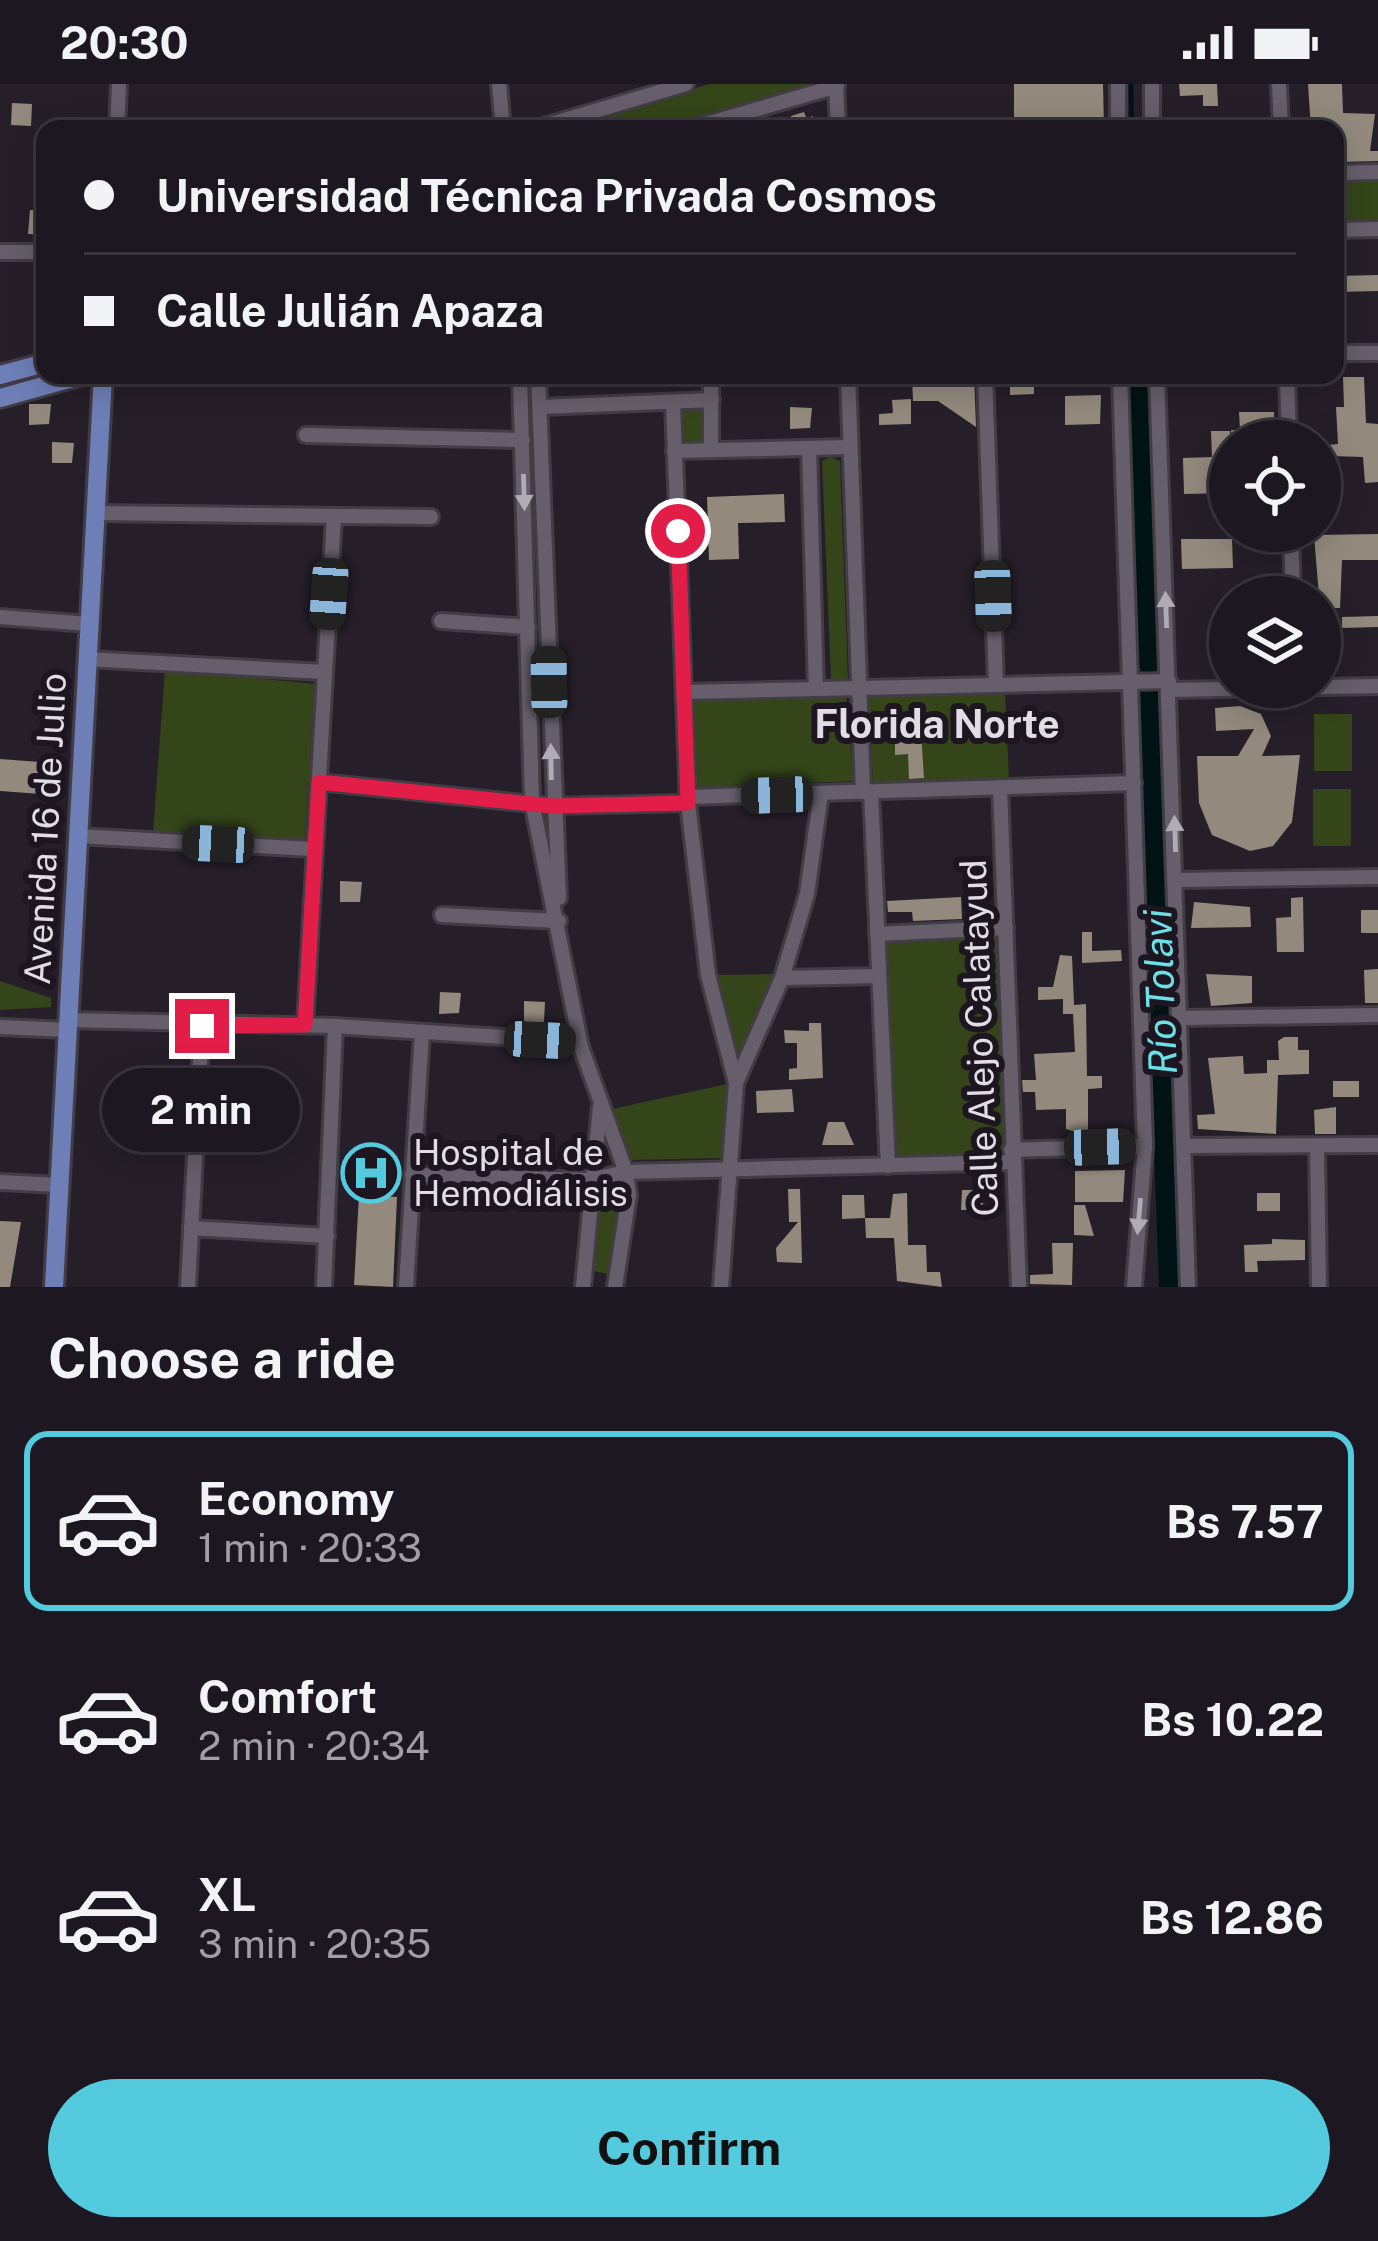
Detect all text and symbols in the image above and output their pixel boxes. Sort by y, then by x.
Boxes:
text: 20:30 [60,16,189,69]
text: Universidad Técnica Privada Cosmos [156,169,937,222]
text: Calle Julián Apaza [156,284,544,337]
map controls [1209,420,1341,708]
button: locate [1209,420,1341,552]
one-way arrow [515,474,534,512]
route start [651,504,705,558]
car [309,557,349,631]
car [974,559,1012,633]
button: layers [1209,576,1341,708]
one-way arrow [1157,590,1176,628]
car [530,646,568,718]
street label: Avenida 16 de Julio [16,672,74,986]
district label: Florida Norte [814,701,1060,747]
one-way arrow [541,742,560,780]
car [740,776,814,814]
one-way arrow [1166,814,1185,852]
car [181,824,255,864]
street label: Calle Alejo Calatayud [952,859,1006,1217]
water label: Río Tolavi [1134,908,1186,1076]
route end [175,999,229,1053]
car [503,1020,577,1060]
callout: 2 min [103,1068,301,1152]
text: 2 min [150,1087,252,1133]
car [1063,1128,1137,1166]
place label: Hospital de Hemodiálisis [413,1131,628,1214]
hospital icon: Hospital de Hemodiálisis [340,1142,402,1204]
one-way arrow [1129,1198,1148,1235]
text: Choose a ride [48,1327,396,1390]
icon: car [54,1467,162,1575]
text: Economy [198,1472,394,1525]
text: Bs 7.57 [1166,1495,1324,1548]
text: 1 min · 20:33 [198,1525,422,1571]
icon: car [54,1665,162,1773]
text: Comfort [198,1670,377,1723]
text: Bs 10.22 [1141,1693,1324,1746]
text: 2 min · 20:34 [198,1723,429,1769]
icon: car [54,1863,162,1971]
text: XL [198,1868,256,1921]
text: Bs 12.86 [1140,1891,1324,1944]
text: 3 min · 20:35 [198,1921,431,1967]
button: Confirm [48,2079,1330,2217]

